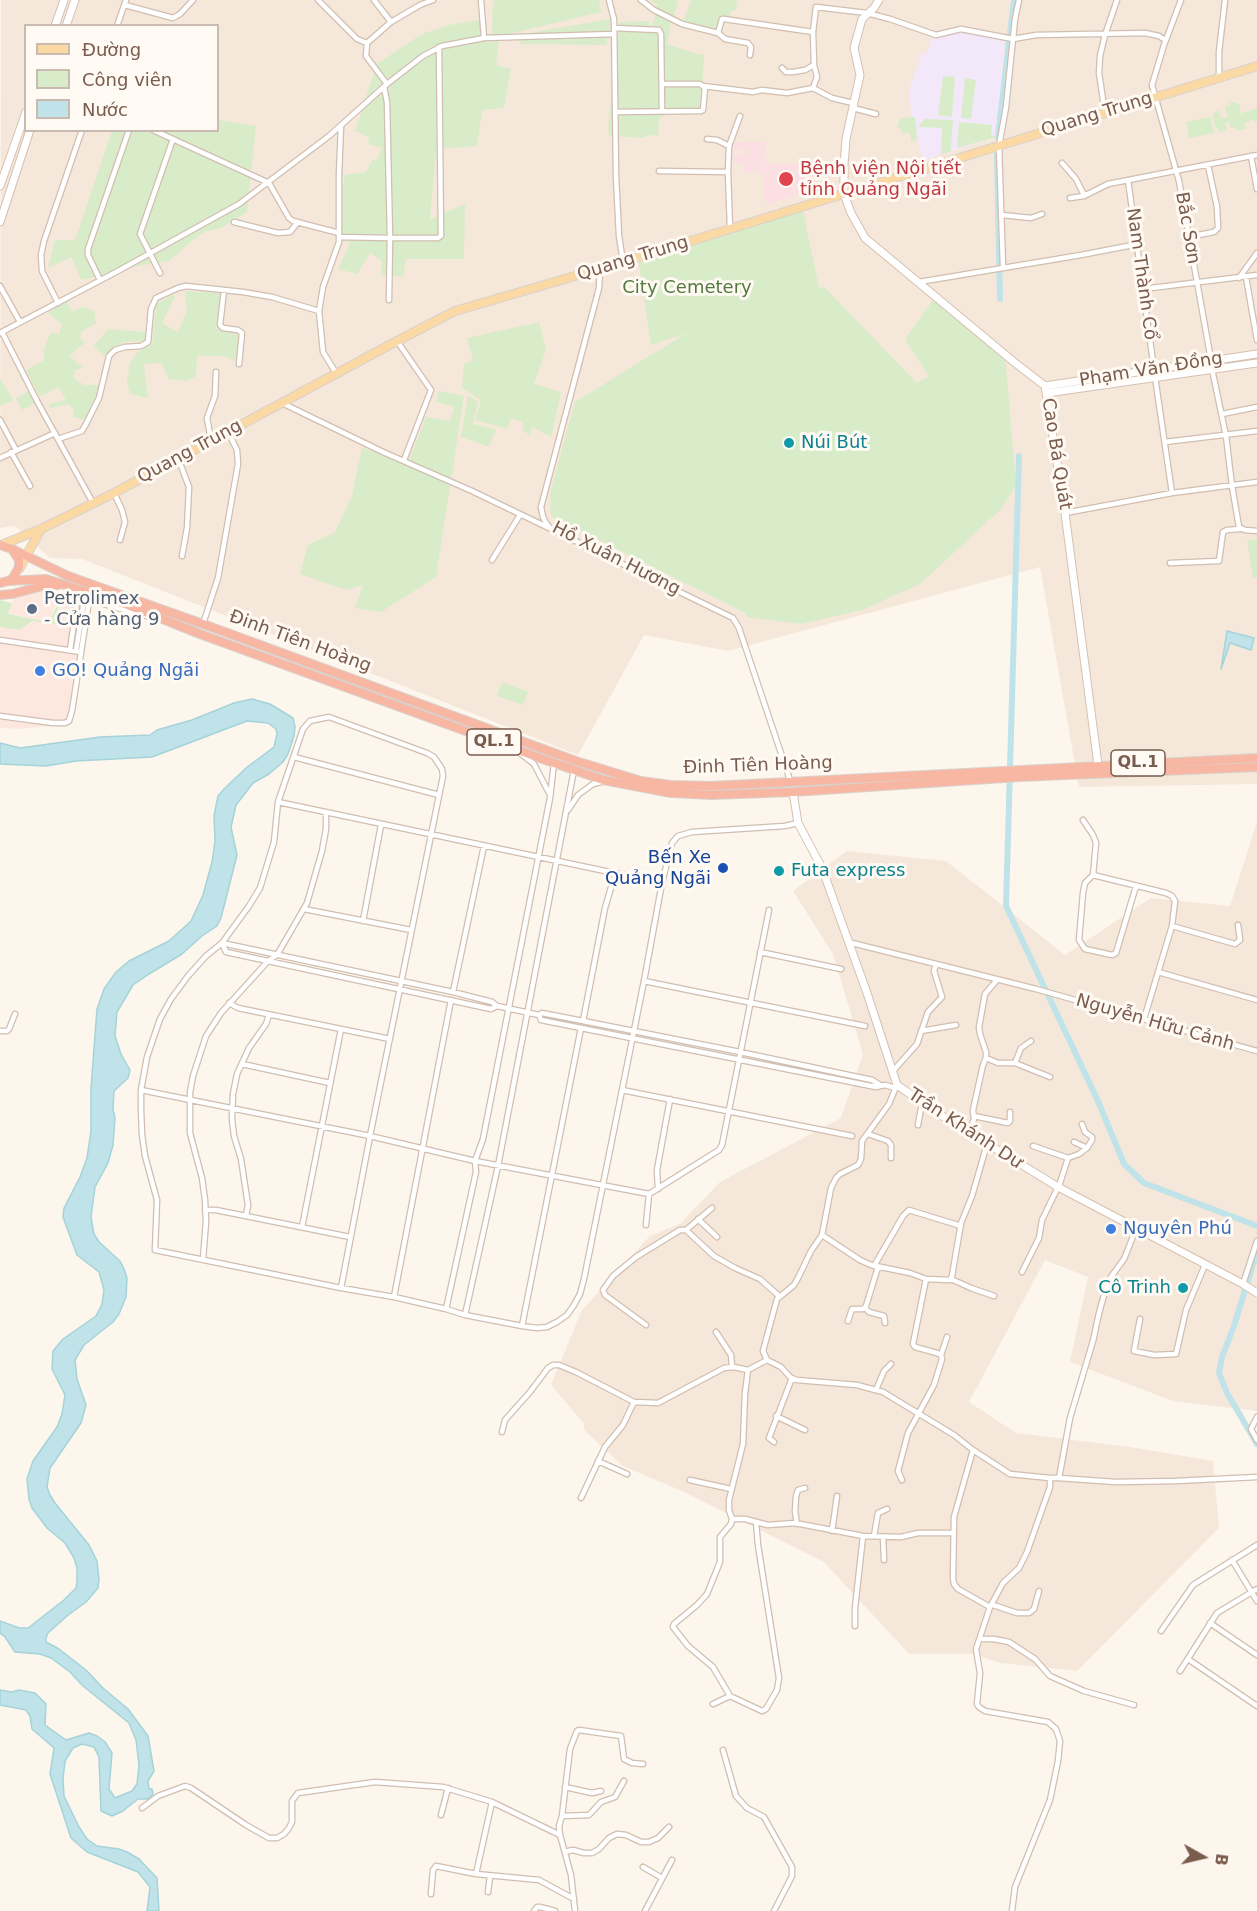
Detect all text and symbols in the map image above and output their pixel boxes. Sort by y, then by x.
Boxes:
legend [24,24,219,132]
text: Đường [82,39,141,60]
text: Công viên [82,69,172,90]
street label: Quang Trung [1039,88,1155,142]
text: Nước [82,99,128,120]
place label: Bệnh viện Nội tiết tỉnh Quảng Ngãi [800,158,961,201]
marker: Bệnh viện Nội tiết tỉnh Quảng Ngãi [777,170,795,188]
street label: Bắc Sơn [1170,190,1204,266]
street label: Nam Thành Cổ [1121,206,1161,342]
street label: Quang Trung [575,232,691,286]
park label: City Cemetery [622,277,752,299]
street label: Phạm Văn Đồng [1078,348,1224,392]
street label: Cao Bá Quát [1036,396,1076,512]
street label: Quang Trung [134,415,246,489]
place label: Núi Bút [801,432,867,454]
marker: Núi Bút [782,436,796,450]
street label: Hồ Xuân Hương [548,517,684,601]
place label: Petrolimex - Cửa hàng 9 [44,588,159,630]
marker: Petrolimex - Cửa hàng 9 [25,602,39,616]
street label: Đinh Tiên Hoàng [226,606,374,678]
place label: GO! Quảng Ngãi [52,660,199,682]
marker: GO! Quảng Ngãi [33,664,47,678]
road number: QL.1 [467,729,521,755]
road number: QL.1 [1111,750,1165,776]
street label: Đinh Tiên Hoàng [683,753,833,779]
place label: Bến Xe Quảng Ngãi [605,847,711,890]
place label: Futa express [791,860,905,882]
marker: Bến Xe Quảng Ngãi [716,861,730,875]
marker: Futa express [772,864,786,878]
street label: Nguyễn Hữu Cảnh [1073,990,1237,1056]
street label: Trần Khánh Dư [904,1084,1026,1174]
place label: Nguyên Phú [1123,1218,1232,1240]
marker: Nguyên Phú [1104,1222,1118,1236]
place label: Cô Trinh [1098,1277,1171,1299]
marker: Cô Trinh [1176,1281,1190,1295]
north arrow [1173,1827,1233,1887]
text: B [1211,1852,1232,1867]

